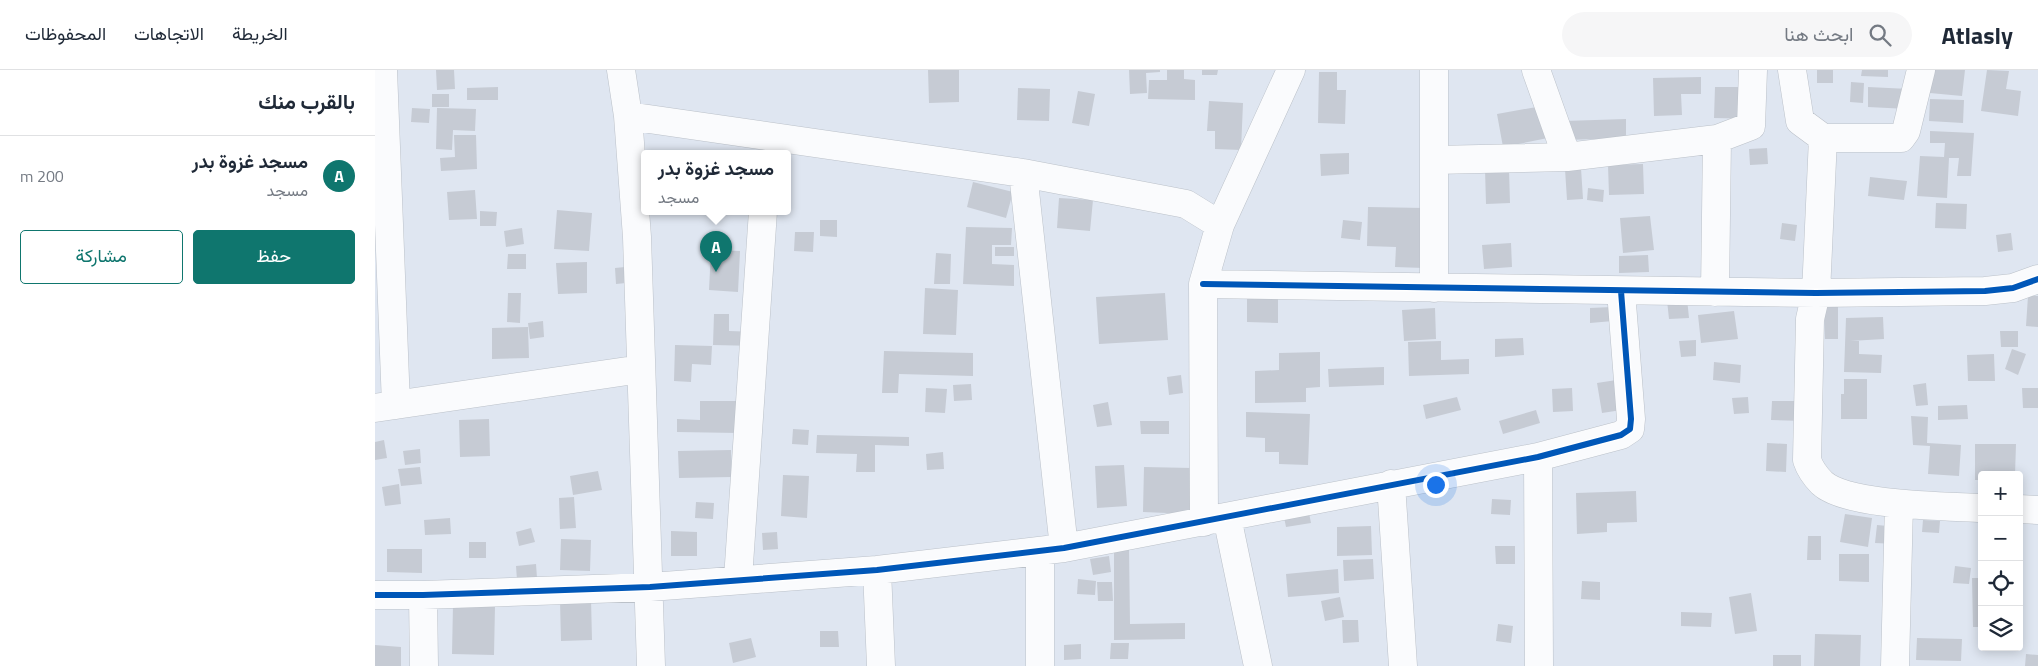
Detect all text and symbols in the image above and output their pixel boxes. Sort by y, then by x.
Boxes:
search box [1562,12,1912,57]
text: Atlasly [1942,17,2013,53]
text: ابحث هنا [1784,19,1854,48]
text: المحفوظات [25,20,106,47]
text: الاتجاهات [134,20,204,47]
text: الخريطة [232,20,288,47]
icon: search [1866,21,1894,49]
text: بالقرب منك [258,85,355,117]
text: مسجد غزوة بدر [192,146,308,175]
popup [641,150,791,215]
text: مسجد غزوة بدر [658,153,774,182]
text: 200 m [20,164,64,188]
text: A [334,164,344,188]
text: مسجد [267,178,308,202]
text: مسجد [658,185,699,209]
button: مشاركة [20,230,183,284]
button: حفظ [193,230,355,284]
pin: A [700,231,732,272]
map controls [1978,471,2023,651]
button: + [1978,471,2023,516]
your location [1423,472,1449,498]
button: − [1978,516,2023,561]
button: locate [1978,561,2023,606]
button: layers [1978,606,2023,651]

